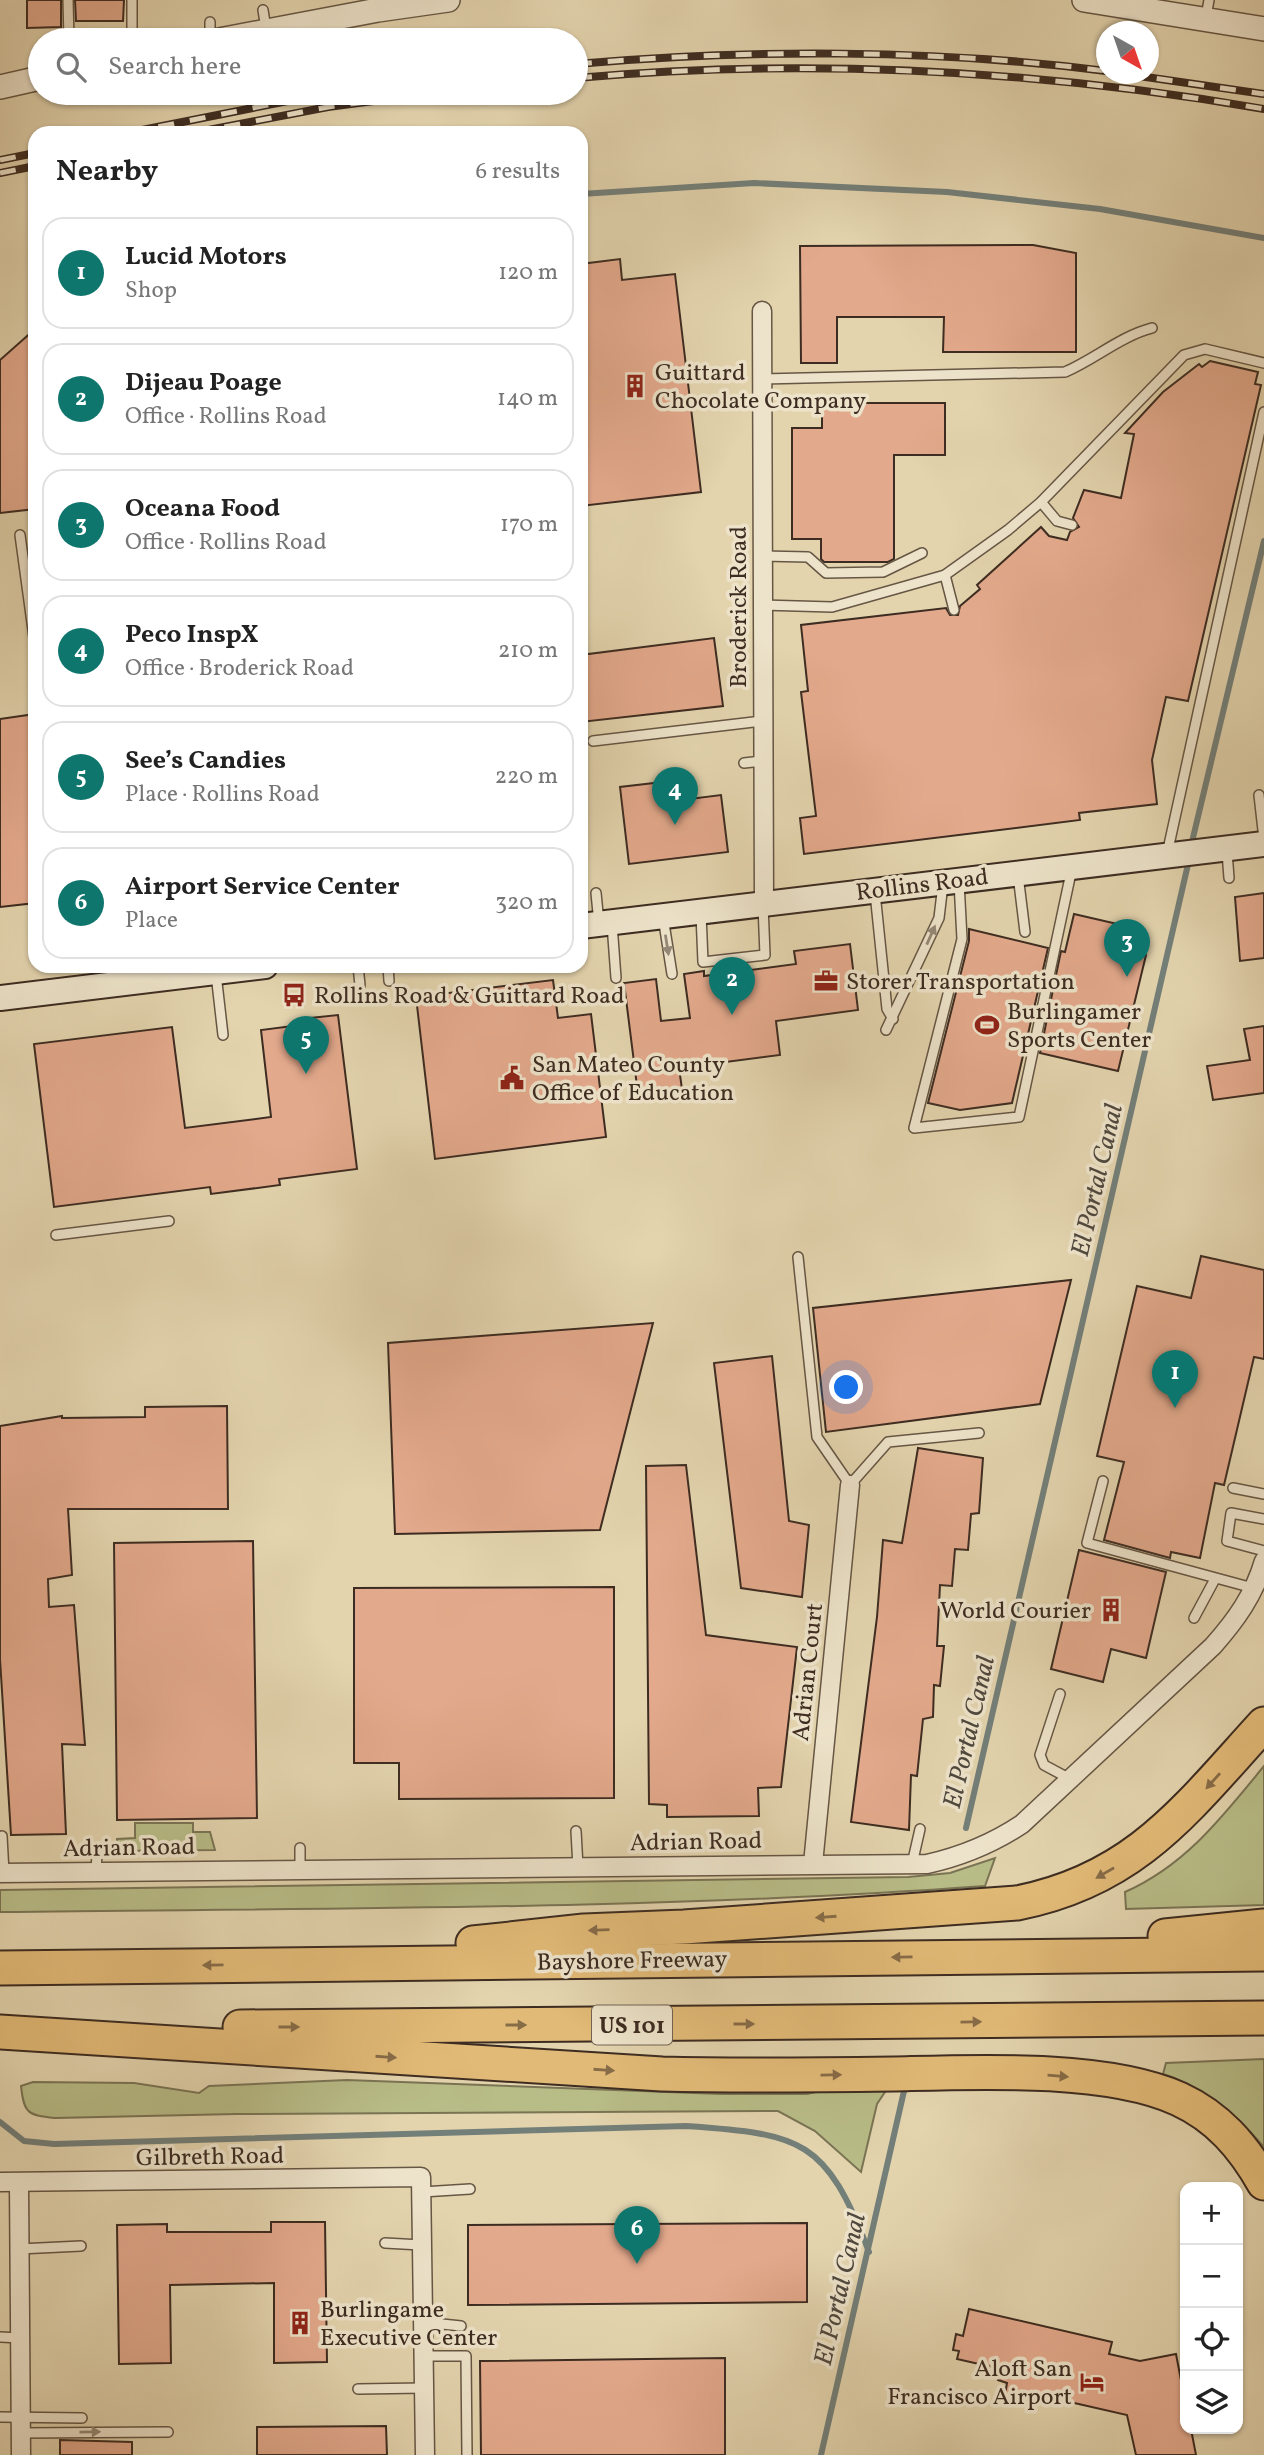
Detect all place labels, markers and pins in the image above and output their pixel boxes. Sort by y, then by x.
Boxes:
place label: Guittard Chocolate Company [655,357,866,419]
building icon: Guittard Chocolate Company [621,372,649,400]
pin: 4 [652,767,698,825]
pin: 3 [1104,919,1150,977]
pin: 2 [709,957,755,1015]
place label: Storer Transportation [846,966,1075,1000]
office icon: Storer Transportation [812,967,840,995]
place label: Rollins Road & Guittard Road [314,980,625,1014]
bus stop icon: Rollins Road & Guittard Road [280,981,308,1009]
place label: Burlingamer Sports Center [1007,996,1151,1058]
sports icon: Burlingamer Sports Center [973,1011,1001,1039]
pin: 5 [283,1016,329,1074]
place label: San Mateo County Office of Education [532,1049,734,1111]
public building icon: San Mateo County Office of Education [498,1064,526,1092]
pin: 1 [1152,1350,1198,1408]
place label: World Courier [940,1595,1091,1629]
building icon: World Courier [1097,1596,1125,1624]
pin: 6 [614,2206,660,2264]
place label: Burlingame Executive Center [320,2294,497,2356]
building icon: Burlingame Executive Center [286,2309,314,2337]
place label: Aloft San Francisco Airport [887,2353,1072,2415]
hotel icon: Aloft San Francisco Airport [1078,2368,1106,2396]

